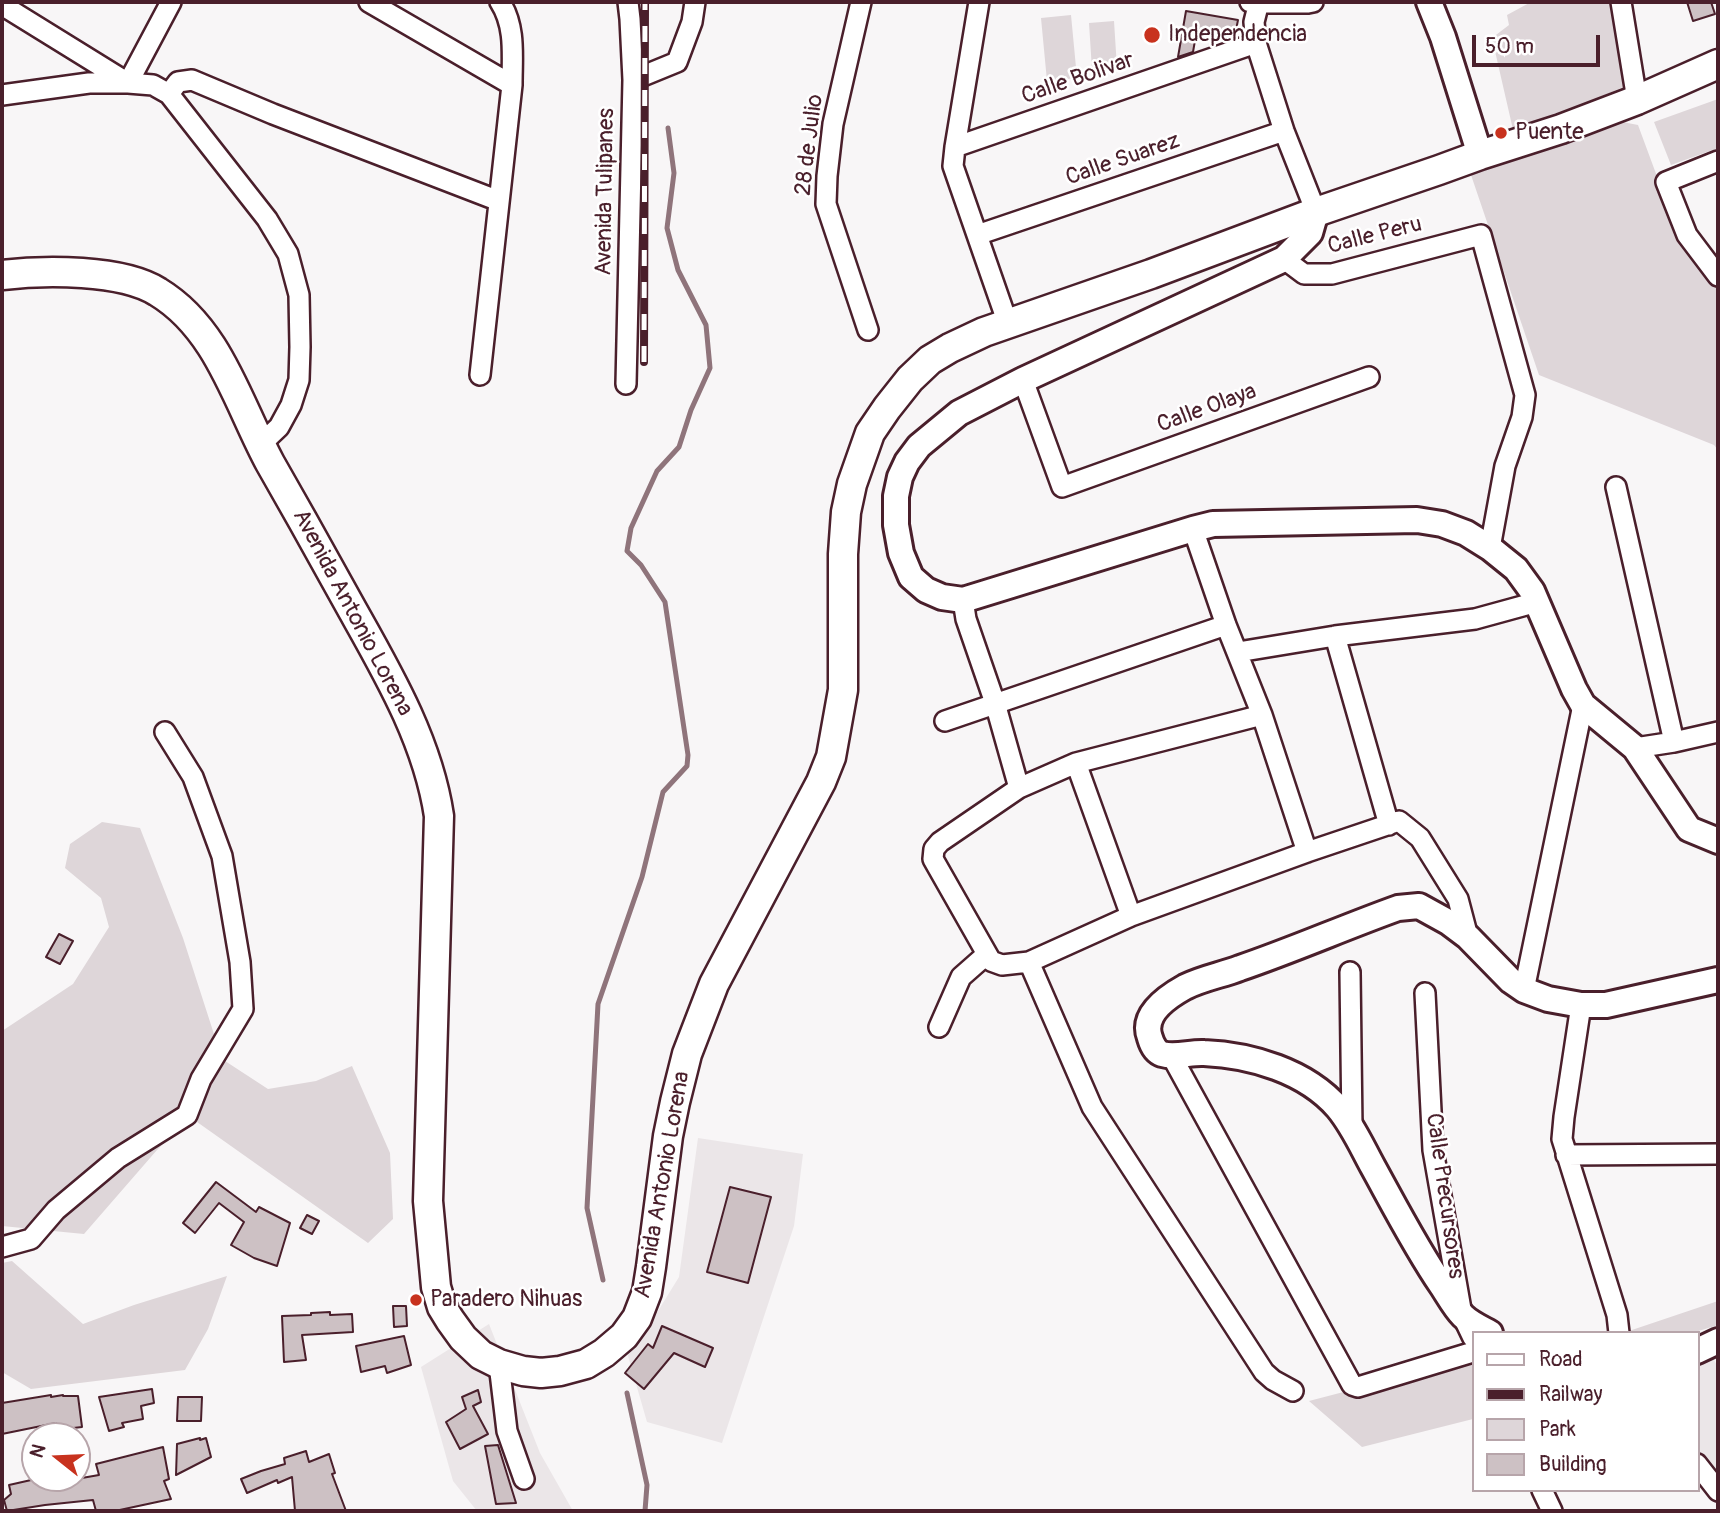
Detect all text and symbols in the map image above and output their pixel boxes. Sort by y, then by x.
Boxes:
place label: Independencia [1168,21,1307,49]
scale bar [1475,21,1603,65]
marker: Independencia [1142,25,1162,45]
text: 50 m [1485,33,1534,60]
street label: Calle Bolivar [1018,47,1138,111]
street label: 28 de Julio [790,93,830,197]
street label: Avenida Tulipanes [591,108,621,276]
place label: Puente [1515,119,1584,147]
marker: Puente [1493,125,1509,141]
street label: Calle Suarez [1062,128,1184,192]
street label: Calle Peru [1325,211,1425,261]
street label: Calle Olaya [1154,378,1260,440]
street label: Avenida Antonio Lorena [286,505,418,721]
street label: Avenida Antonio Lorena [629,1069,697,1301]
street label: Calle Precursores [1419,1111,1469,1281]
place label: Paradero Nihuas [430,1286,582,1314]
marker: Paradero Nihuas [408,1292,424,1308]
legend [1472,1331,1699,1492]
text: Road [1539,1346,1583,1373]
text: Railway [1539,1381,1603,1408]
text: Park [1539,1416,1576,1443]
north arrow [21,1422,91,1492]
text: N [25,1441,51,1461]
text: Building [1539,1451,1606,1478]

